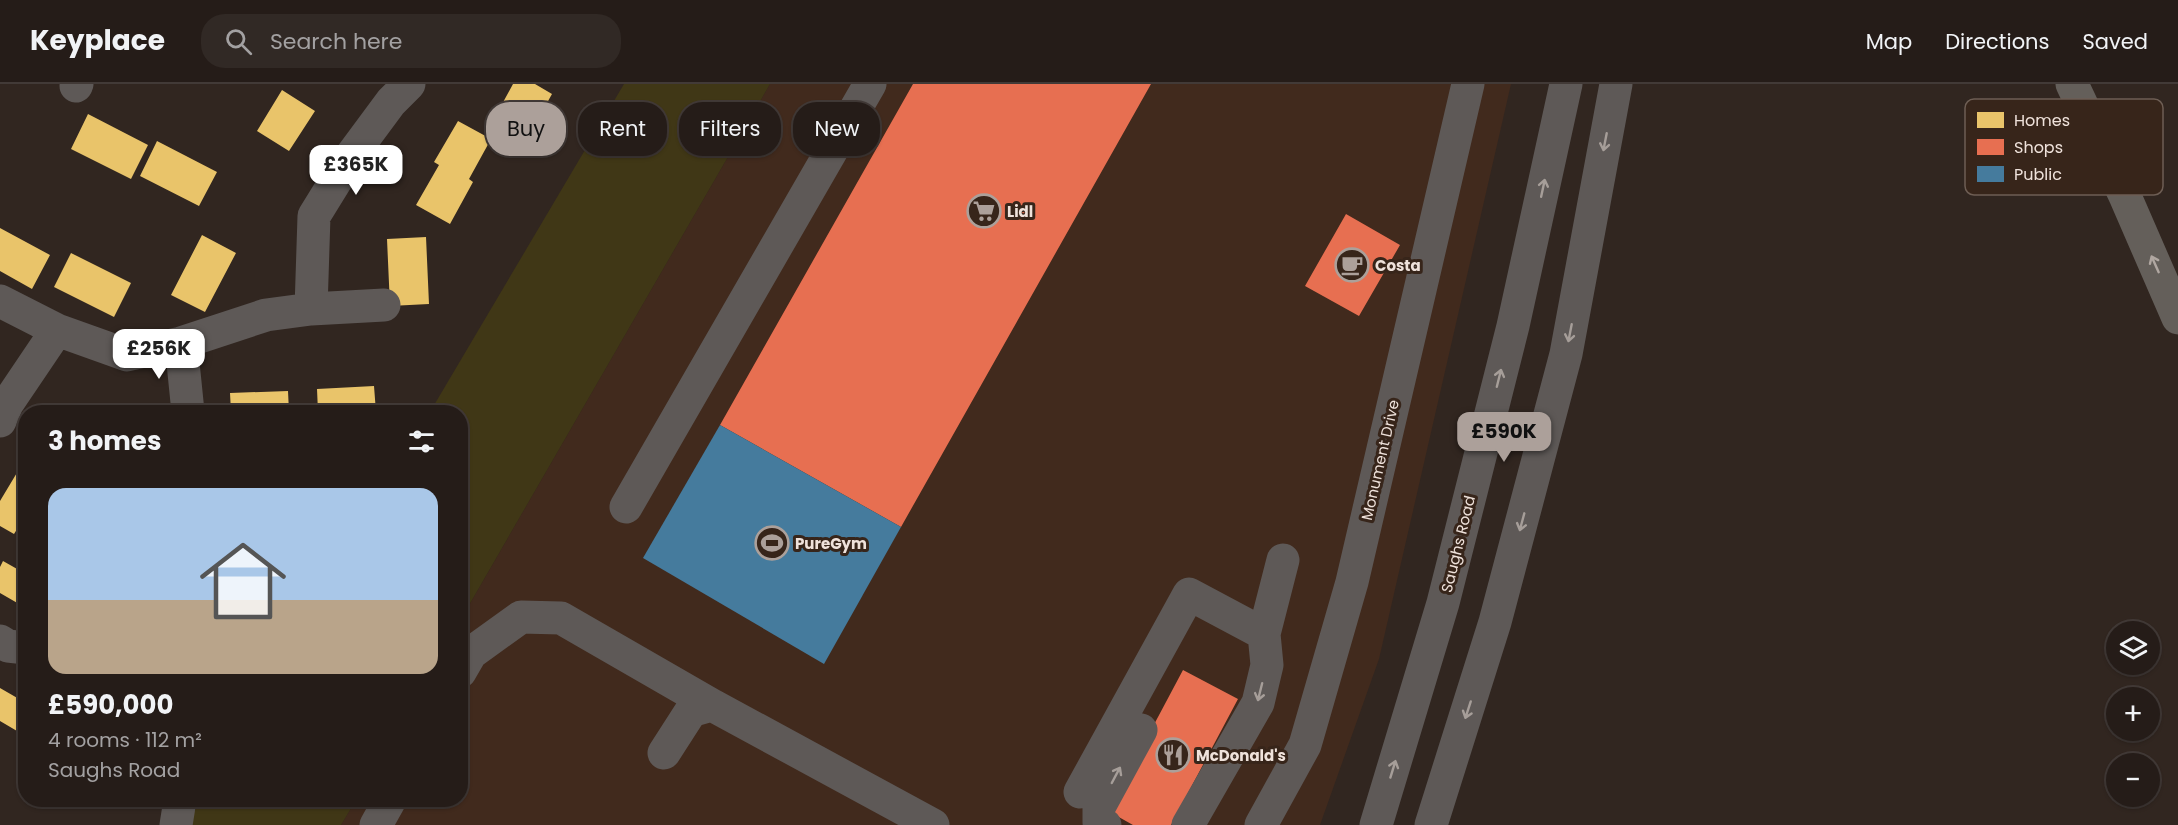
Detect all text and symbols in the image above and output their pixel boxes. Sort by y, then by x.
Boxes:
search box [201,14,621,68]
text: Keyplace [30,21,165,60]
icon: search [222,25,255,58]
text: Search here [270,26,402,57]
text: Map [1866,27,1912,56]
text: Directions [1945,27,2049,56]
text: Saved [2082,27,2148,56]
legend [1965,99,2163,195]
chip: Buy [486,102,566,156]
chip: Rent [578,102,667,156]
chip: Filters [679,102,781,156]
chip: New [793,102,880,156]
text: Homes [2014,109,2070,132]
one-way arrow [1599,131,1610,151]
text: Shops [2014,136,2063,159]
pin: £365K [314,145,398,196]
text: £365K [323,150,389,178]
text: Public [2014,163,2062,186]
one-way arrow [1538,179,1549,199]
supermarket icon: Lidl [966,193,1002,229]
place label: Lidl [1007,201,1033,222]
cafe icon: Costa [1334,247,1370,283]
place label: Costa [1375,255,1421,276]
one-way arrow [2149,255,2160,274]
one-way arrow [1564,323,1575,343]
pin: £256K [117,329,201,380]
text: £256K [127,334,191,362]
one-way arrow [1494,369,1506,388]
street label: Monument Drive [1356,398,1404,522]
pin: £590K [1462,412,1546,463]
text: £590K [1471,417,1537,445]
text: 3 homes [48,423,161,459]
icon: filters [405,425,438,458]
street label: Saughs Road [1436,493,1480,595]
one-way arrow [1515,512,1527,531]
sports icon: PureGym [754,525,790,561]
icon: home [189,527,297,635]
place label: PureGym [795,533,867,554]
map controls [2106,621,2160,807]
button: layers [2106,621,2160,675]
one-way arrow [1254,682,1266,701]
text: £590,000 [48,687,173,723]
button: + [2106,687,2160,741]
one-way arrow [1462,700,1473,719]
text: 4 rooms · 112 m² [48,726,202,754]
restaurant icon: McDonald's [1155,737,1191,773]
place label: McDonald's [1196,745,1286,766]
button: − [2106,753,2160,807]
text: Saughs Road [48,756,180,784]
one-way arrow [1388,760,1399,779]
one-way arrow [1110,767,1122,784]

